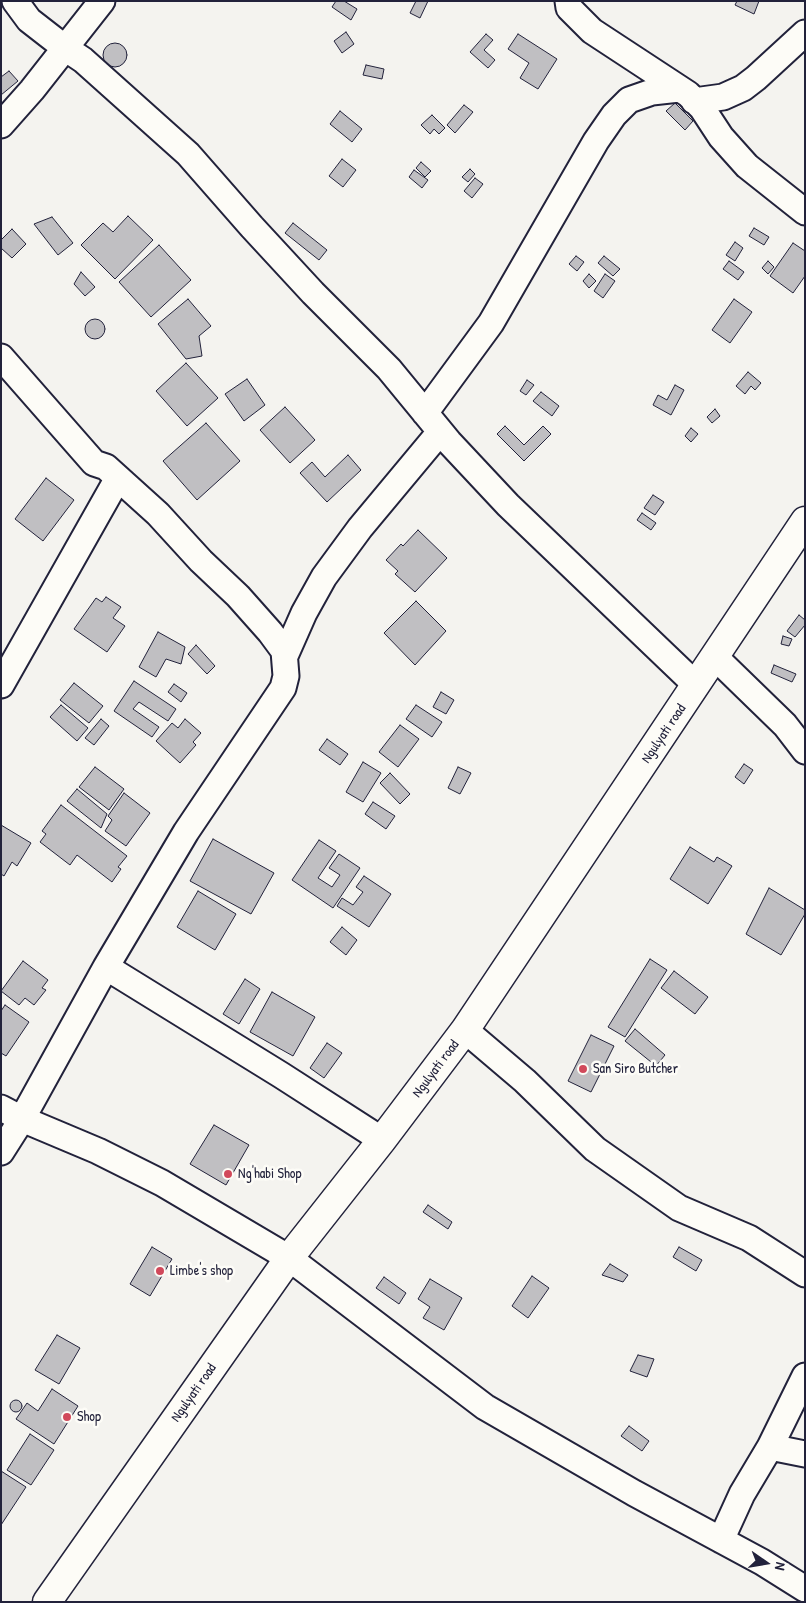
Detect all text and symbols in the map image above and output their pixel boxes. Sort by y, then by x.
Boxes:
street label: Ngulyati road [638,701,690,767]
street label: Ngulyati road [409,1037,463,1101]
place label: San Siro Butcher [593,1061,678,1077]
marker: San Siro Butcher [577,1063,589,1075]
place label: Ng'habi Shop [238,1166,301,1182]
marker: Ng'habi Shop [222,1168,234,1180]
place label: Limbe's shop [170,1263,233,1279]
marker: Limbe's shop [154,1265,166,1277]
street label: Ngulyati road [168,1361,220,1425]
place label: Shop [77,1409,101,1425]
marker: Shop [61,1411,73,1423]
north arrow [741,1538,791,1588]
text: N [771,1561,791,1572]

